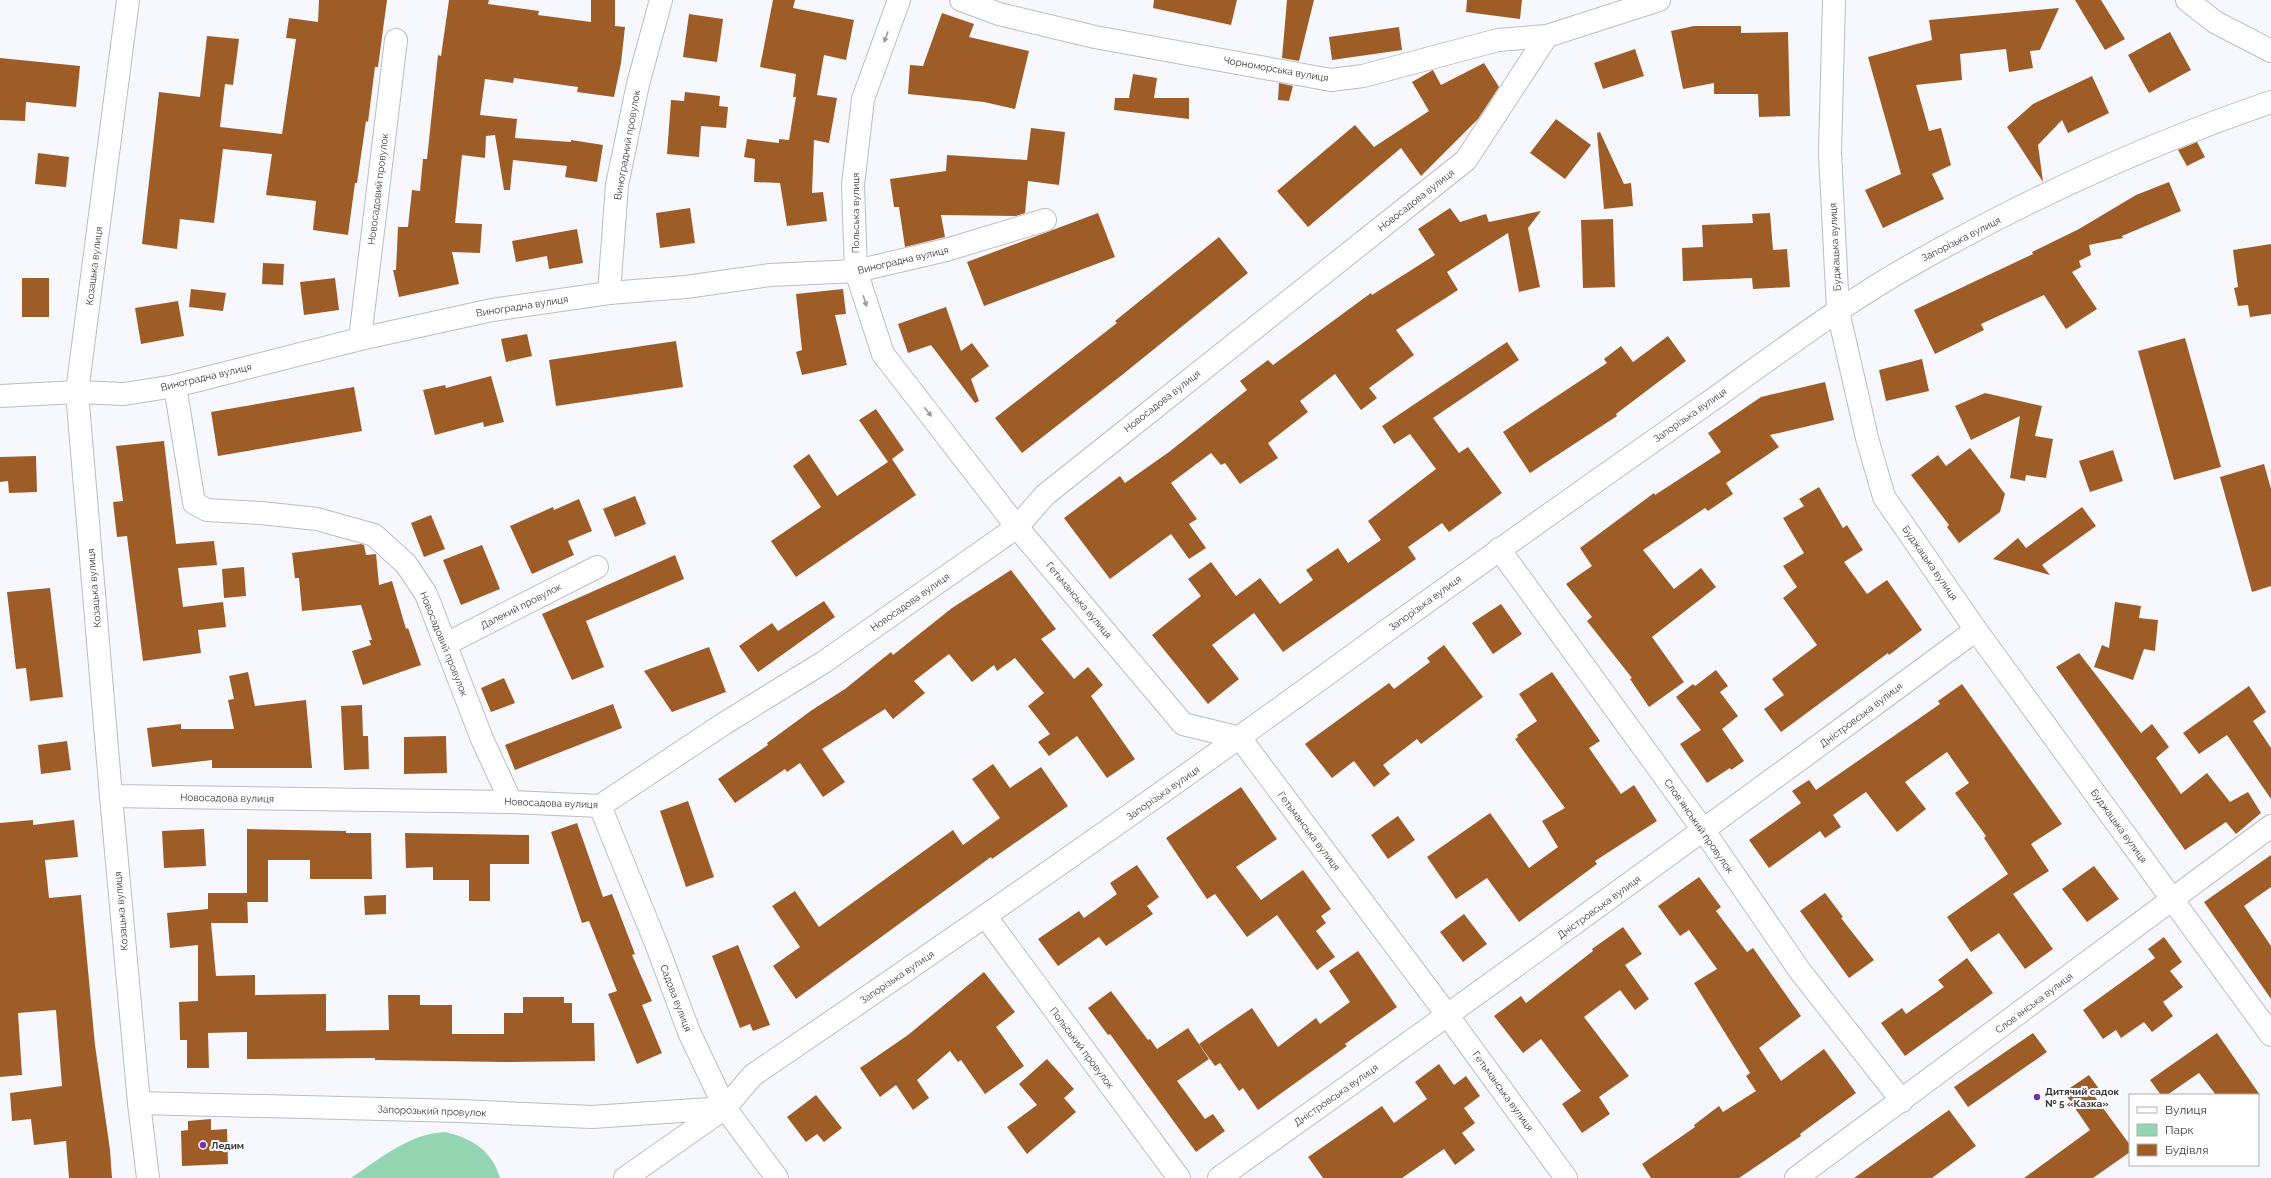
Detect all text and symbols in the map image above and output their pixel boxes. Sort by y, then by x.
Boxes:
one-way arrow [883,31,889,43]
street label: Чорноморська вулиця [1223,54,1329,84]
street label: Виноградний провулок [612,89,642,201]
street label: Новосадовий провулок [366,133,390,245]
street label: Новосадова вулиця [1376,167,1456,233]
street label: Польська вулиця [850,173,861,253]
street label: Буджацька вулиця [1827,203,1843,291]
street label: Запорізька вулиця [1920,214,2002,264]
street label: Козацька вулиця [84,226,104,306]
street label: Виноградна вулиця [856,244,950,276]
street label: Виноградна вулиця [475,293,569,319]
one-way arrow [862,295,868,307]
street label: Виноградна вулиця [159,361,253,393]
street label: Новосадова вулиця [1122,368,1202,434]
street label: Запорізька вулиця [1651,386,1729,444]
one-way arrow [924,407,932,418]
street label: Буджацька вулиця [1900,524,1960,602]
street label: Козацька вулиця [85,548,103,628]
street label: Гетьманська вулиця [1044,560,1114,640]
street label: Новосадова вулиця [868,571,952,633]
street label: Запорізька вулиця [1387,573,1463,633]
street label: Далекий провулок [479,581,563,631]
street label: Новосадовий провулок [418,590,470,698]
street label: Дністровська вулиця [1818,680,1904,750]
street label: Запорізька вулиця [1124,764,1202,822]
street label: Словʼянський провулок [1662,777,1736,875]
street label: Буджацька вулиця [2089,787,2149,865]
street label: Гетьманська вулиця [1276,789,1342,873]
street label: Новосадова вулиця [180,792,274,804]
street label: Новосадова вулиця [504,796,598,810]
street label: Козацька вулиця [112,871,130,951]
street label: Дністровська вулиця [1555,873,1643,941]
street label: Запорізька вулиця [858,948,936,1006]
street label: Садова вулиця [658,963,694,1033]
street label: Словʼянська вулиця [1993,970,2075,1036]
street label: Польський провулок [1048,1005,1116,1091]
street label: Гетьманська вулиця [1470,1049,1536,1133]
street label: Дністровська вулиця [1292,1062,1380,1128]
place label: Дитячий садок № 5 «Казка» [2045,1086,2119,1109]
marker: Дитячий садок № 5 «Казка» [2032,1092,2042,1102]
legend [2129,1094,2259,1166]
text: Вулиця [2165,1103,2207,1117]
street label: Запорозький провулок [377,1104,487,1118]
text: Парк [2165,1123,2194,1137]
marker: Ледим [198,1140,208,1150]
place label: Ледим [211,1140,244,1151]
text: Будівля [2165,1143,2208,1157]

